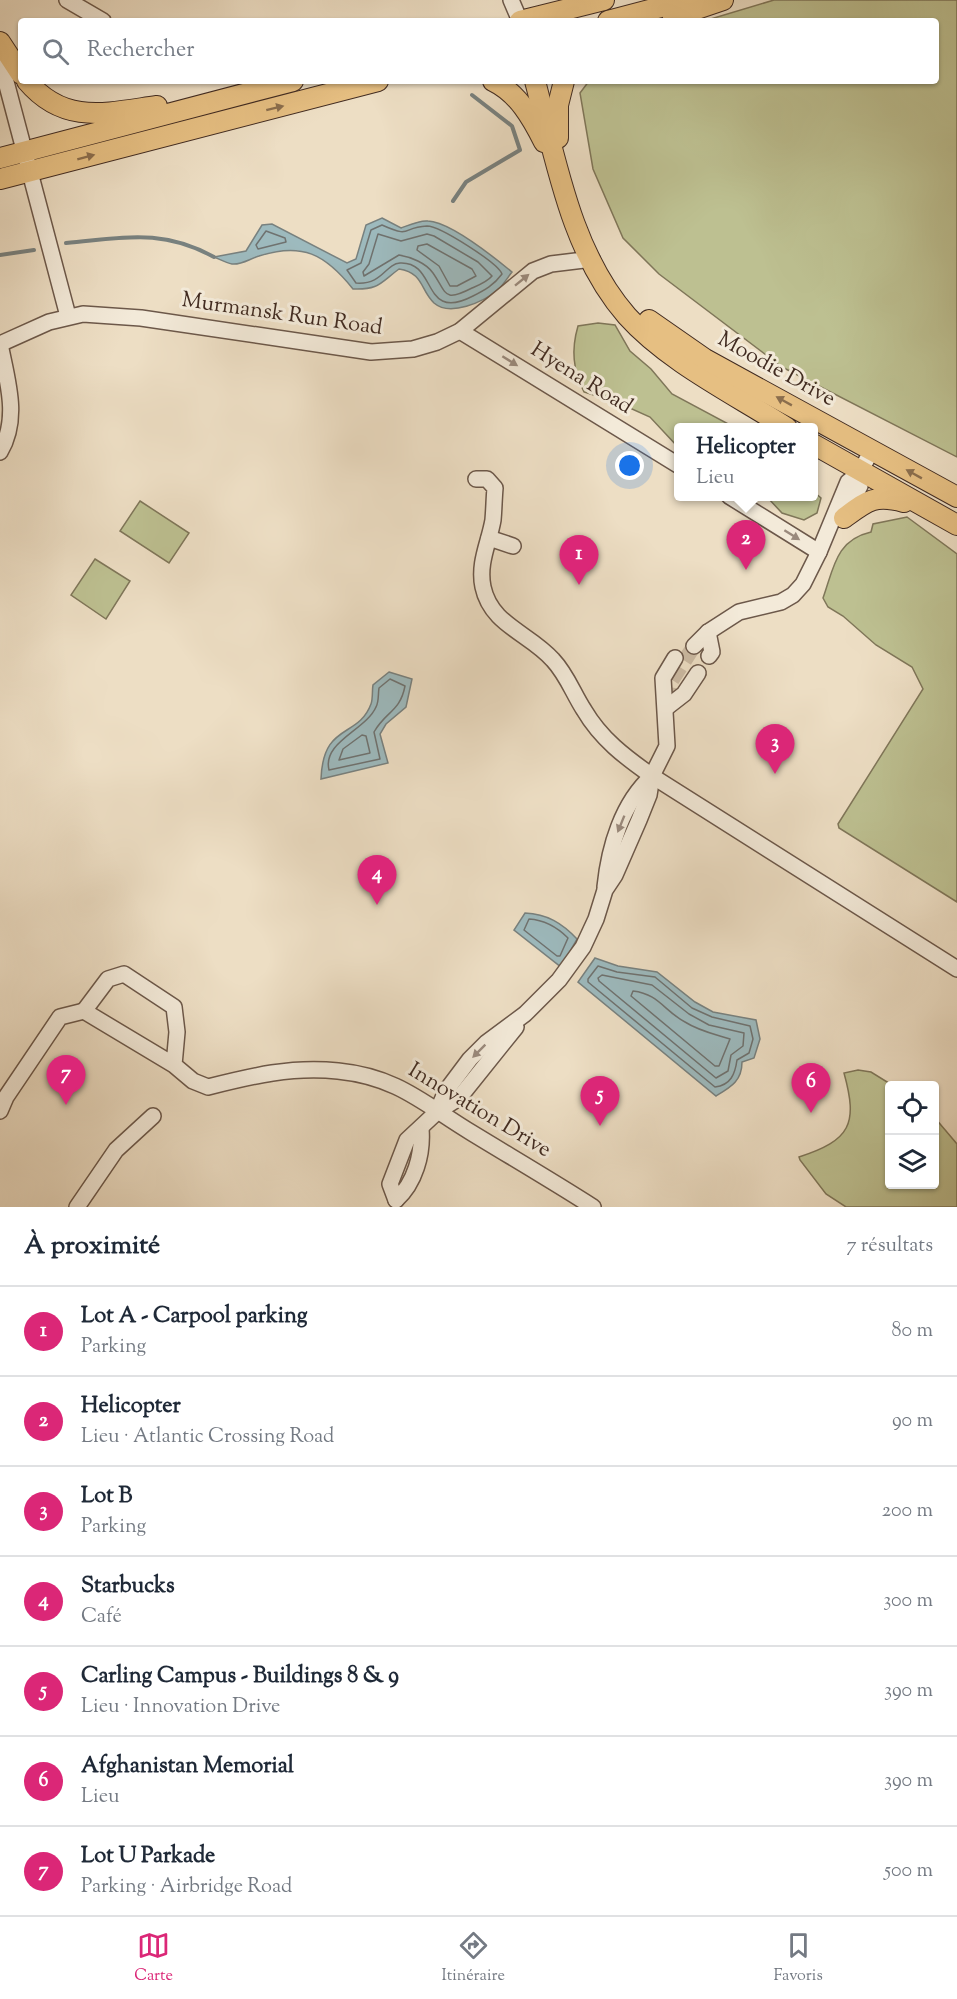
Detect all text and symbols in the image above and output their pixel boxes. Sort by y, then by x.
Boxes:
search box [18,18,939,84]
icon: search [39,35,72,68]
text: Rechercher [87,35,194,67]
one-way arrow [266,102,284,112]
one-way arrow [77,151,95,161]
one-way arrow [514,274,530,287]
street label: Murmansk Run Road [180,285,384,345]
street label: Moodie Drive [711,324,841,416]
street label: Hyena Road [524,335,638,423]
one-way arrow [502,356,518,367]
one-way arrow [776,396,793,406]
popup [674,423,818,501]
text: Helicopter [696,432,796,464]
your location [615,451,644,480]
text: Lieu [696,464,735,493]
one-way arrow [906,469,923,479]
pin: 2 [726,520,766,570]
one-way arrow [784,530,800,541]
pin: 1 [560,536,598,585]
pin: 3 [756,724,794,774]
one-way arrow [616,816,626,834]
pin: 4 [358,856,397,905]
one-way arrow [472,1043,486,1058]
pin: 7 [46,1056,86,1105]
street label: Innovation Drive [401,1056,557,1166]
pin: 6 [792,1064,830,1113]
pin: 5 [580,1076,620,1126]
map controls [885,1081,939,1189]
button: locate [885,1081,939,1135]
button: layers [885,1135,939,1189]
text: À proximité [24,1228,160,1265]
text: 7 résultats [847,1232,933,1261]
text: Lot A - Carpool parking [81,1301,308,1333]
text: 1 [40,1317,47,1346]
text: 80 m [892,1317,933,1346]
text: Parking [81,1333,146,1362]
text: Helicopter [81,1391,181,1423]
text: 2 [39,1407,48,1436]
text: 90 m [892,1407,933,1436]
text: Lieu · Atlantic Crossing Road [81,1423,334,1452]
text: Lot B [81,1481,132,1513]
text: 3 [39,1497,48,1526]
text: 200 m [882,1497,933,1526]
text: Parking [81,1513,146,1542]
text: Starbucks [81,1571,175,1603]
text: 4 [38,1587,49,1616]
text: 300 m [883,1587,933,1616]
text: Café [81,1603,122,1632]
text: Carling Campus - Buildings 8 & 9 [81,1661,399,1693]
text: 5 [40,1677,47,1706]
text: 390 m [884,1677,933,1706]
text: Lieu · Innovation Drive [81,1693,280,1722]
text: Afghanistan Memorial [81,1751,294,1783]
text: 6 [39,1767,48,1796]
text: 390 m [884,1767,933,1796]
text: Lieu [81,1783,119,1812]
text: Lot U Parkade [81,1841,215,1873]
text: 7 [38,1857,49,1886]
text: 500 m [884,1857,933,1886]
text: Parking · Airbridge Road [81,1873,292,1902]
tab: Carte [134,1929,173,1988]
tab: Itinéraire [442,1929,505,1988]
tab: Favoris [773,1929,823,1988]

